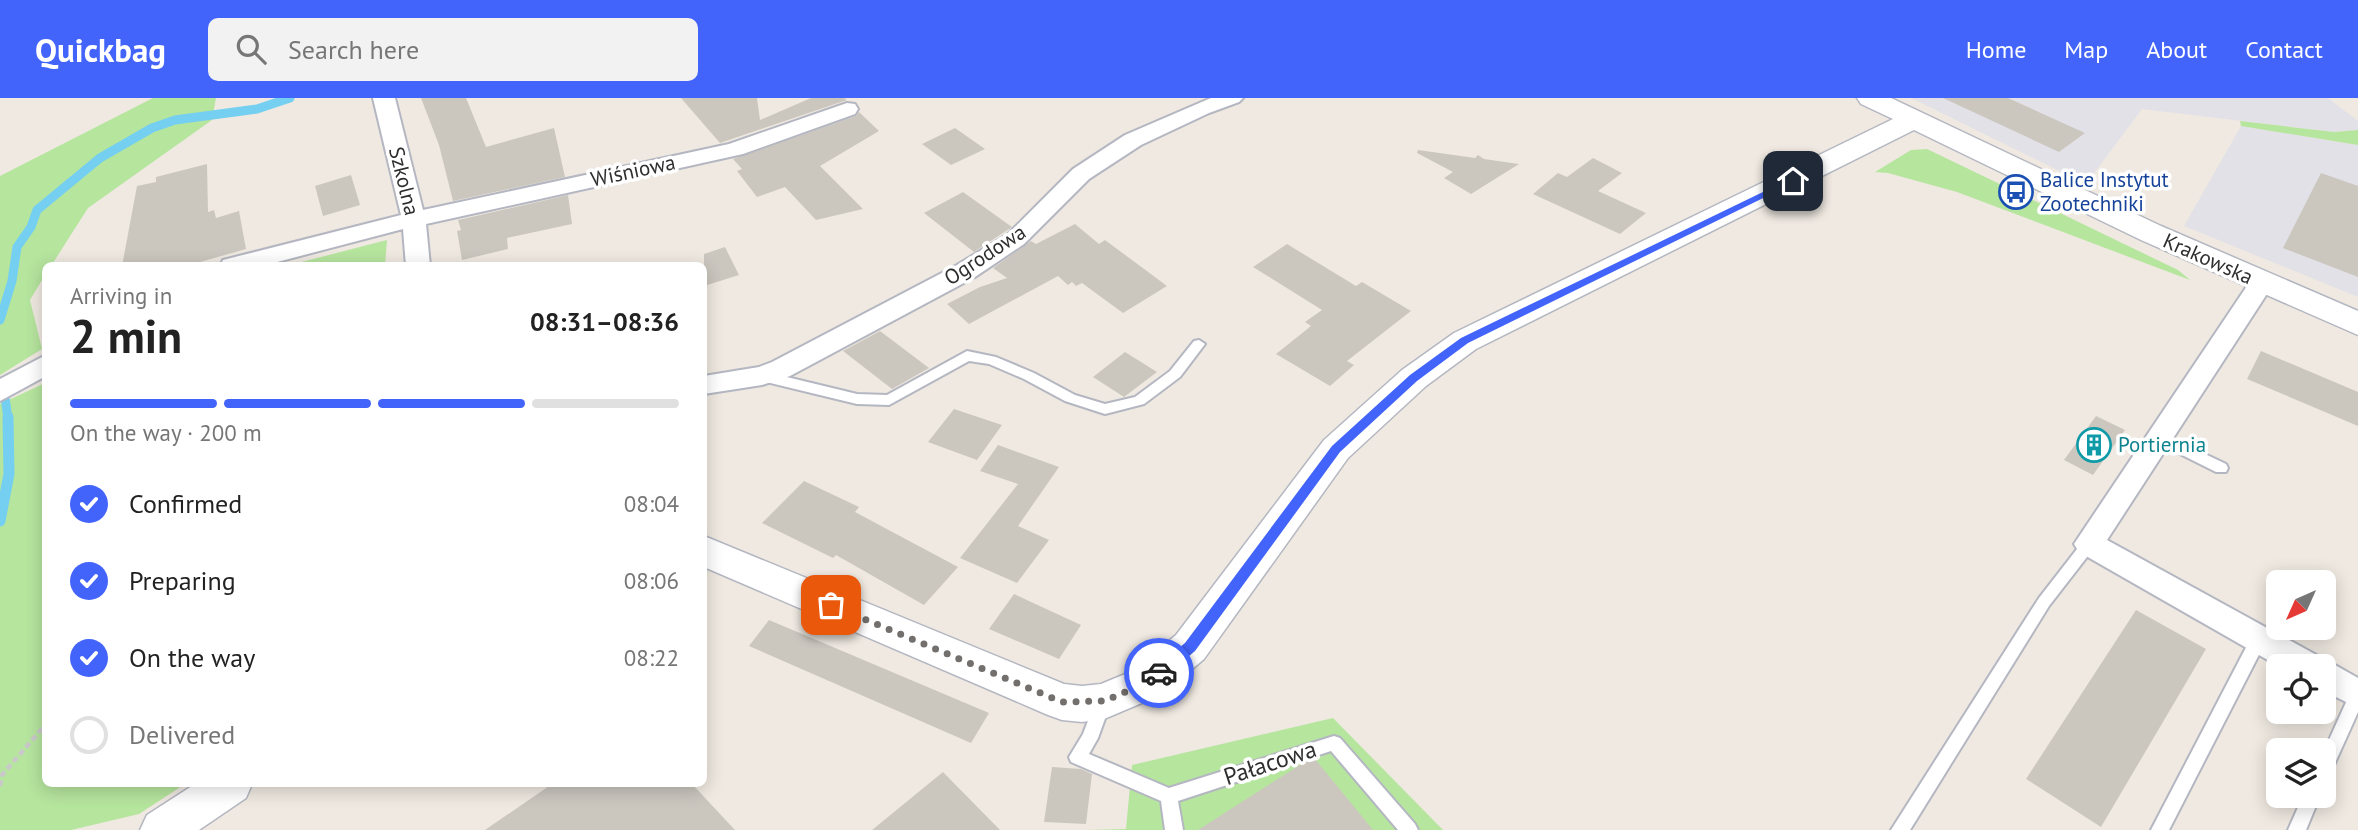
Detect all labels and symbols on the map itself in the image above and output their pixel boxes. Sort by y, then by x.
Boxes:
street label: Szkolna [383,144,426,218]
street label: Wiśniowa [588,148,678,193]
pin [1763,151,1823,211]
place label: Balice Instytut Zootechniki [2040,166,2169,217]
bus stop icon: Balice Instytut Zootechniki [1997,173,2035,211]
street label: Ogrodowa [939,218,1031,291]
street label: Krakowska [2159,227,2257,290]
building icon: Portiernia [2075,426,2113,464]
place label: Portiernia [2118,431,2206,458]
north arrow [2266,570,2336,640]
pin [801,575,861,635]
courier [1124,638,1194,708]
street label: Pałacowa [1219,733,1320,792]

